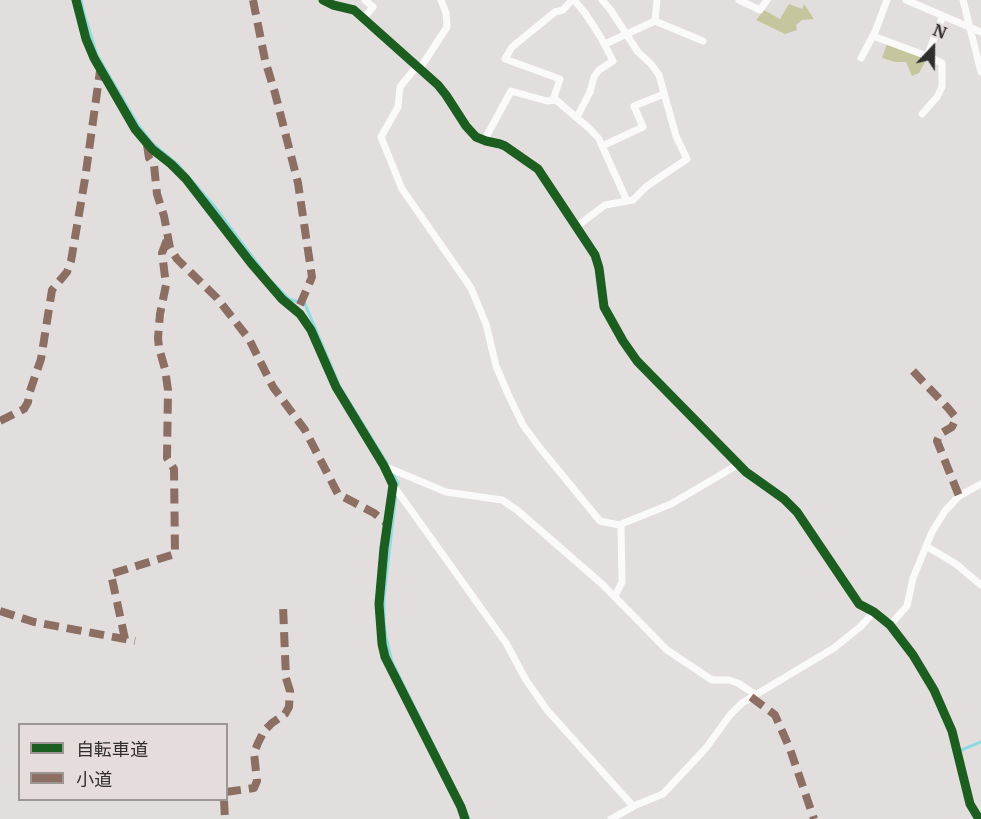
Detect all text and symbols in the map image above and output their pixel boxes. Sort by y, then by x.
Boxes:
north arrow [903,18,963,78]
text: N [930,20,949,43]
legend [18,723,228,801]
text: 自転車道 [76,738,148,761]
text: 小道 [76,768,112,791]

